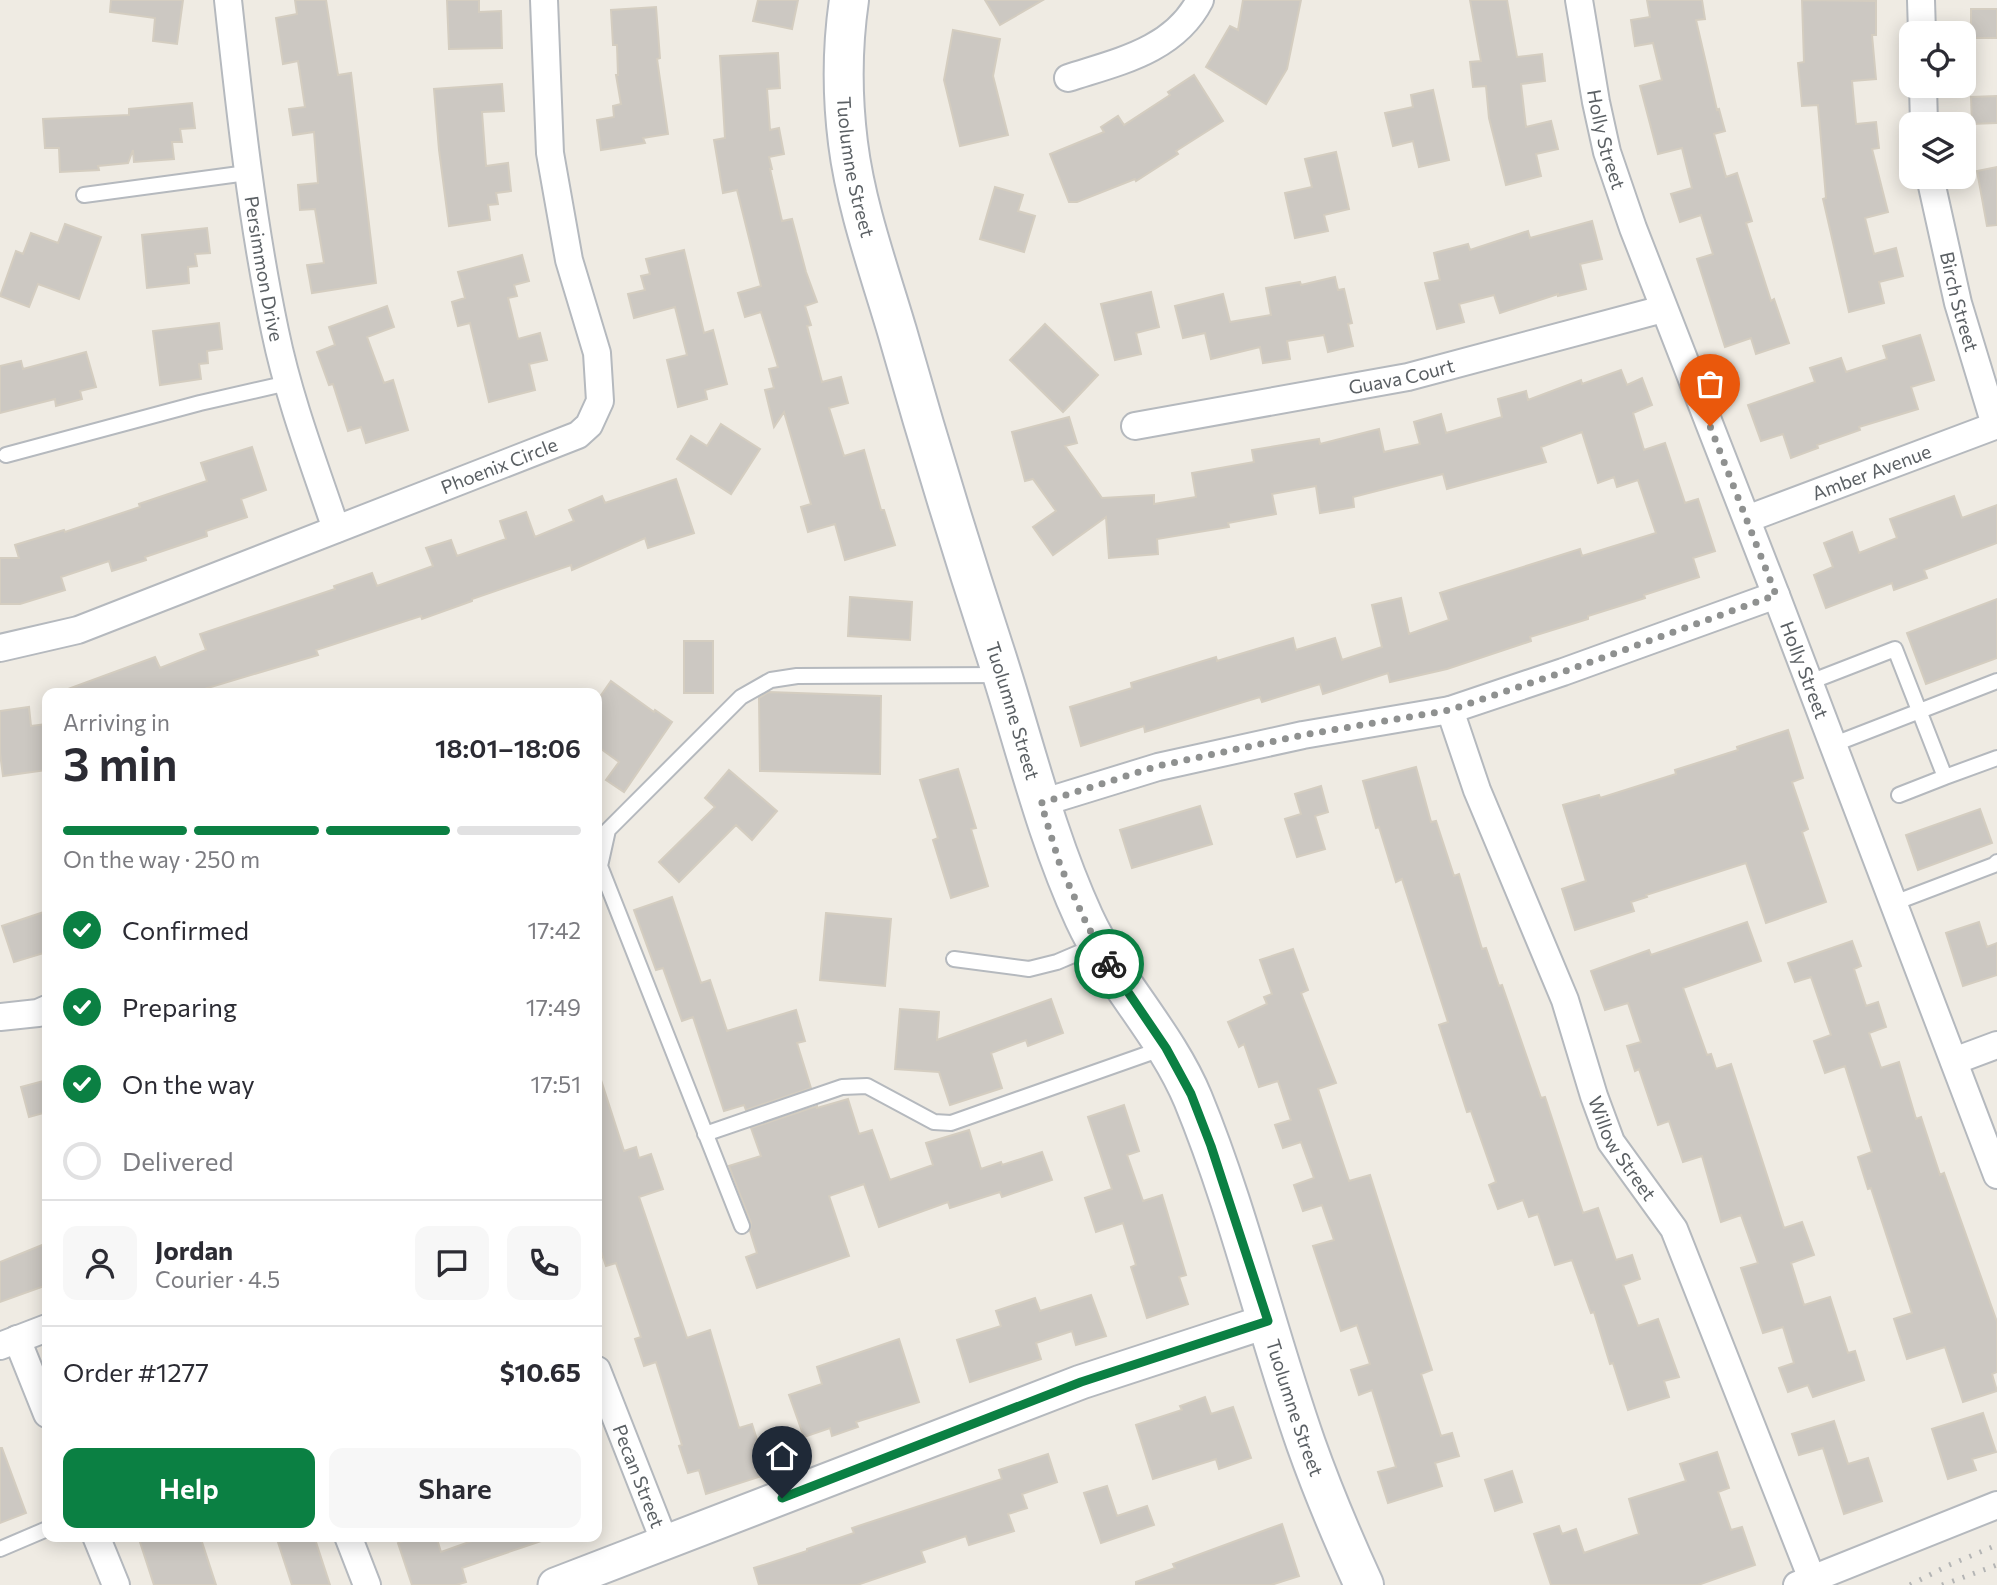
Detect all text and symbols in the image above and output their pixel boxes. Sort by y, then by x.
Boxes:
map controls [1899,21,1976,189]
button: locate [1899,21,1976,98]
street label: Holly Street [1583,88,1631,192]
street label: Tuolumne Street [833,96,880,240]
button: layers [1899,112,1976,189]
street label: Persimmon Drive [241,194,289,343]
street label: Birch Street [1936,250,1984,354]
street label: Guava Court [1347,353,1457,398]
pin [1680,354,1740,426]
icon: bag [1691,365,1729,403]
street label: Phoenix Circle [437,432,560,498]
street label: Amber Avenue [1808,439,1934,505]
street label: Holly Street [1776,618,1834,722]
street label: Tuolumne Street [981,639,1045,783]
text: Arriving in [63,708,170,736]
text: 18:01–18:06 [435,732,581,763]
text: 3 min [63,734,178,790]
text: On the way · 250 m [63,845,260,873]
icon: check [63,911,101,949]
text: Confirmed [122,914,249,945]
text: 17:42 [527,916,581,944]
courier [1074,929,1144,999]
icon: bike [1090,945,1128,983]
icon: check [63,988,101,1026]
text: Preparing [122,991,237,1022]
text: 17:49 [526,993,581,1021]
icon: check [63,1065,101,1103]
text: On the way [122,1068,255,1099]
text: 17:51 [531,1070,581,1098]
street label: Willow Street [1584,1093,1662,1205]
text: Delivered [122,1145,233,1176]
button: person [63,1226,137,1300]
button: chat [415,1226,489,1300]
button: phone [507,1226,581,1300]
text: Jordan [155,1234,233,1265]
text: Courier · 4.5 [155,1265,280,1293]
street label: Tuolumne Street [1262,1336,1329,1479]
text: Order #1277 [63,1356,209,1387]
text: $10.65 [500,1356,581,1387]
street label: Pecan Street [608,1421,670,1531]
pin [752,1426,812,1498]
icon: home [763,1437,801,1475]
button: Help [63,1448,315,1528]
button: Share [329,1448,581,1528]

